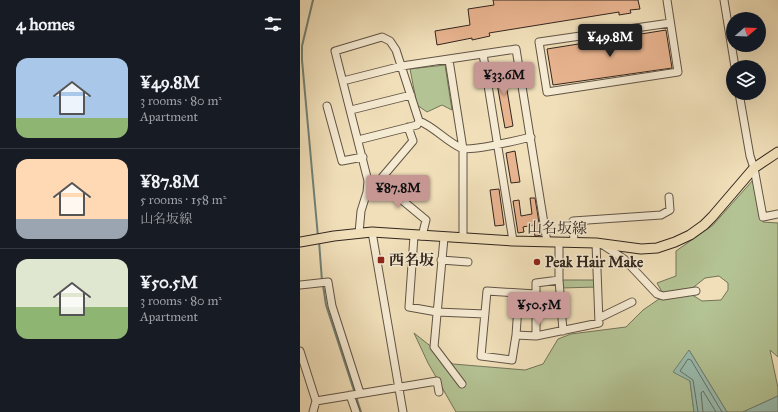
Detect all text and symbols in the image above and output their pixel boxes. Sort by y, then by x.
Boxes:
north arrow [726,12,766,52]
map controls [726,12,766,100]
icon: filters [262,13,284,35]
text: 4 homes [16,14,75,35]
pin: ¥49.8M [577,24,643,58]
text: ¥49.8M [587,29,633,45]
button: layers [726,60,766,100]
pin: ¥33.6M [471,62,537,96]
text: ¥33.6M [483,67,525,83]
text: ¥49.8M [140,72,200,93]
icon: home [48,74,96,122]
text: 3 rooms · 80 m² [140,93,222,109]
text: Apartment [140,109,198,125]
text: ¥87.8M [140,171,199,192]
icon: home [48,175,96,223]
pin: ¥87.8M [365,175,431,209]
text: ¥87.8M [375,180,421,196]
text: 5 rooms · 158 m² [140,192,227,208]
text: 山名坂線 [140,211,192,227]
street label: 山名坂線 [527,218,587,238]
place label: 西名坂 [389,251,434,269]
place label: Peak Hair Make [545,253,644,271]
marker: 西名坂 [376,255,386,265]
marker: Peak Hair Make [532,257,542,267]
text: ¥50.5M [140,272,198,293]
icon: home [48,275,96,323]
pin: ¥50.5M [506,292,572,326]
text: 3 rooms · 80 m² [140,293,222,309]
text: ¥50.5M [517,297,561,313]
text: Apartment [140,309,198,325]

